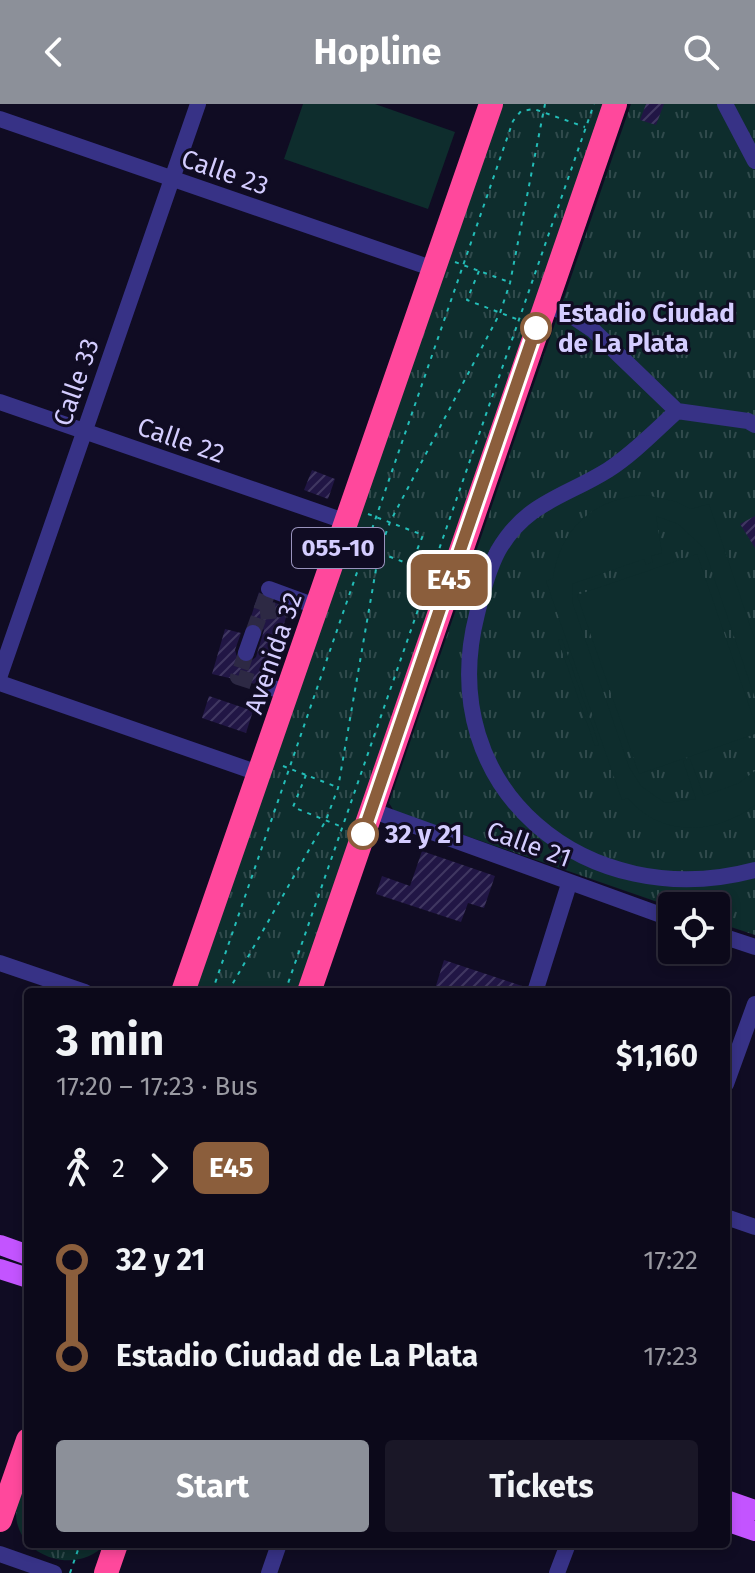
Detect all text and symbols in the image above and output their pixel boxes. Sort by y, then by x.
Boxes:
icon: back [32,30,76,74]
text: Hopline [314,30,441,74]
icon: search [679,30,723,74]
street label: Calle 23 [177,143,272,202]
place label: Estadio Ciudad de La Plata [558,298,735,359]
marker: Estadio Ciudad de La Plata [521,313,551,343]
street label: Calle 33 [47,334,106,430]
street label: Calle 22 [133,411,228,470]
road number: 055-10 [292,528,384,568]
line badge: E45 [403,554,495,606]
text: E45 [427,563,471,596]
street label: Avenida 32 [238,588,309,718]
street label: Calle 21 [482,815,575,874]
marker: 32 y 21 [348,819,378,849]
place label: 32 y 21 [384,819,462,850]
map controls [658,892,730,964]
button: locate [658,892,730,964]
text: 3 min [56,1014,164,1067]
text: $1,160 [616,1038,698,1074]
text: 17:20 – 17:23 · Bus [56,1071,258,1102]
icon: walk [56,1146,100,1190]
icon: forward [137,1146,181,1190]
text: E45 [209,1151,253,1184]
text: 2 [112,1153,125,1184]
text: 32 y 21 [116,1242,205,1278]
text: 17:22 [643,1245,698,1276]
text: Estadio Ciudad de La Plata [116,1338,478,1374]
text: 17:23 [643,1341,698,1372]
button: Start [56,1440,369,1532]
button: Tickets [385,1440,698,1532]

